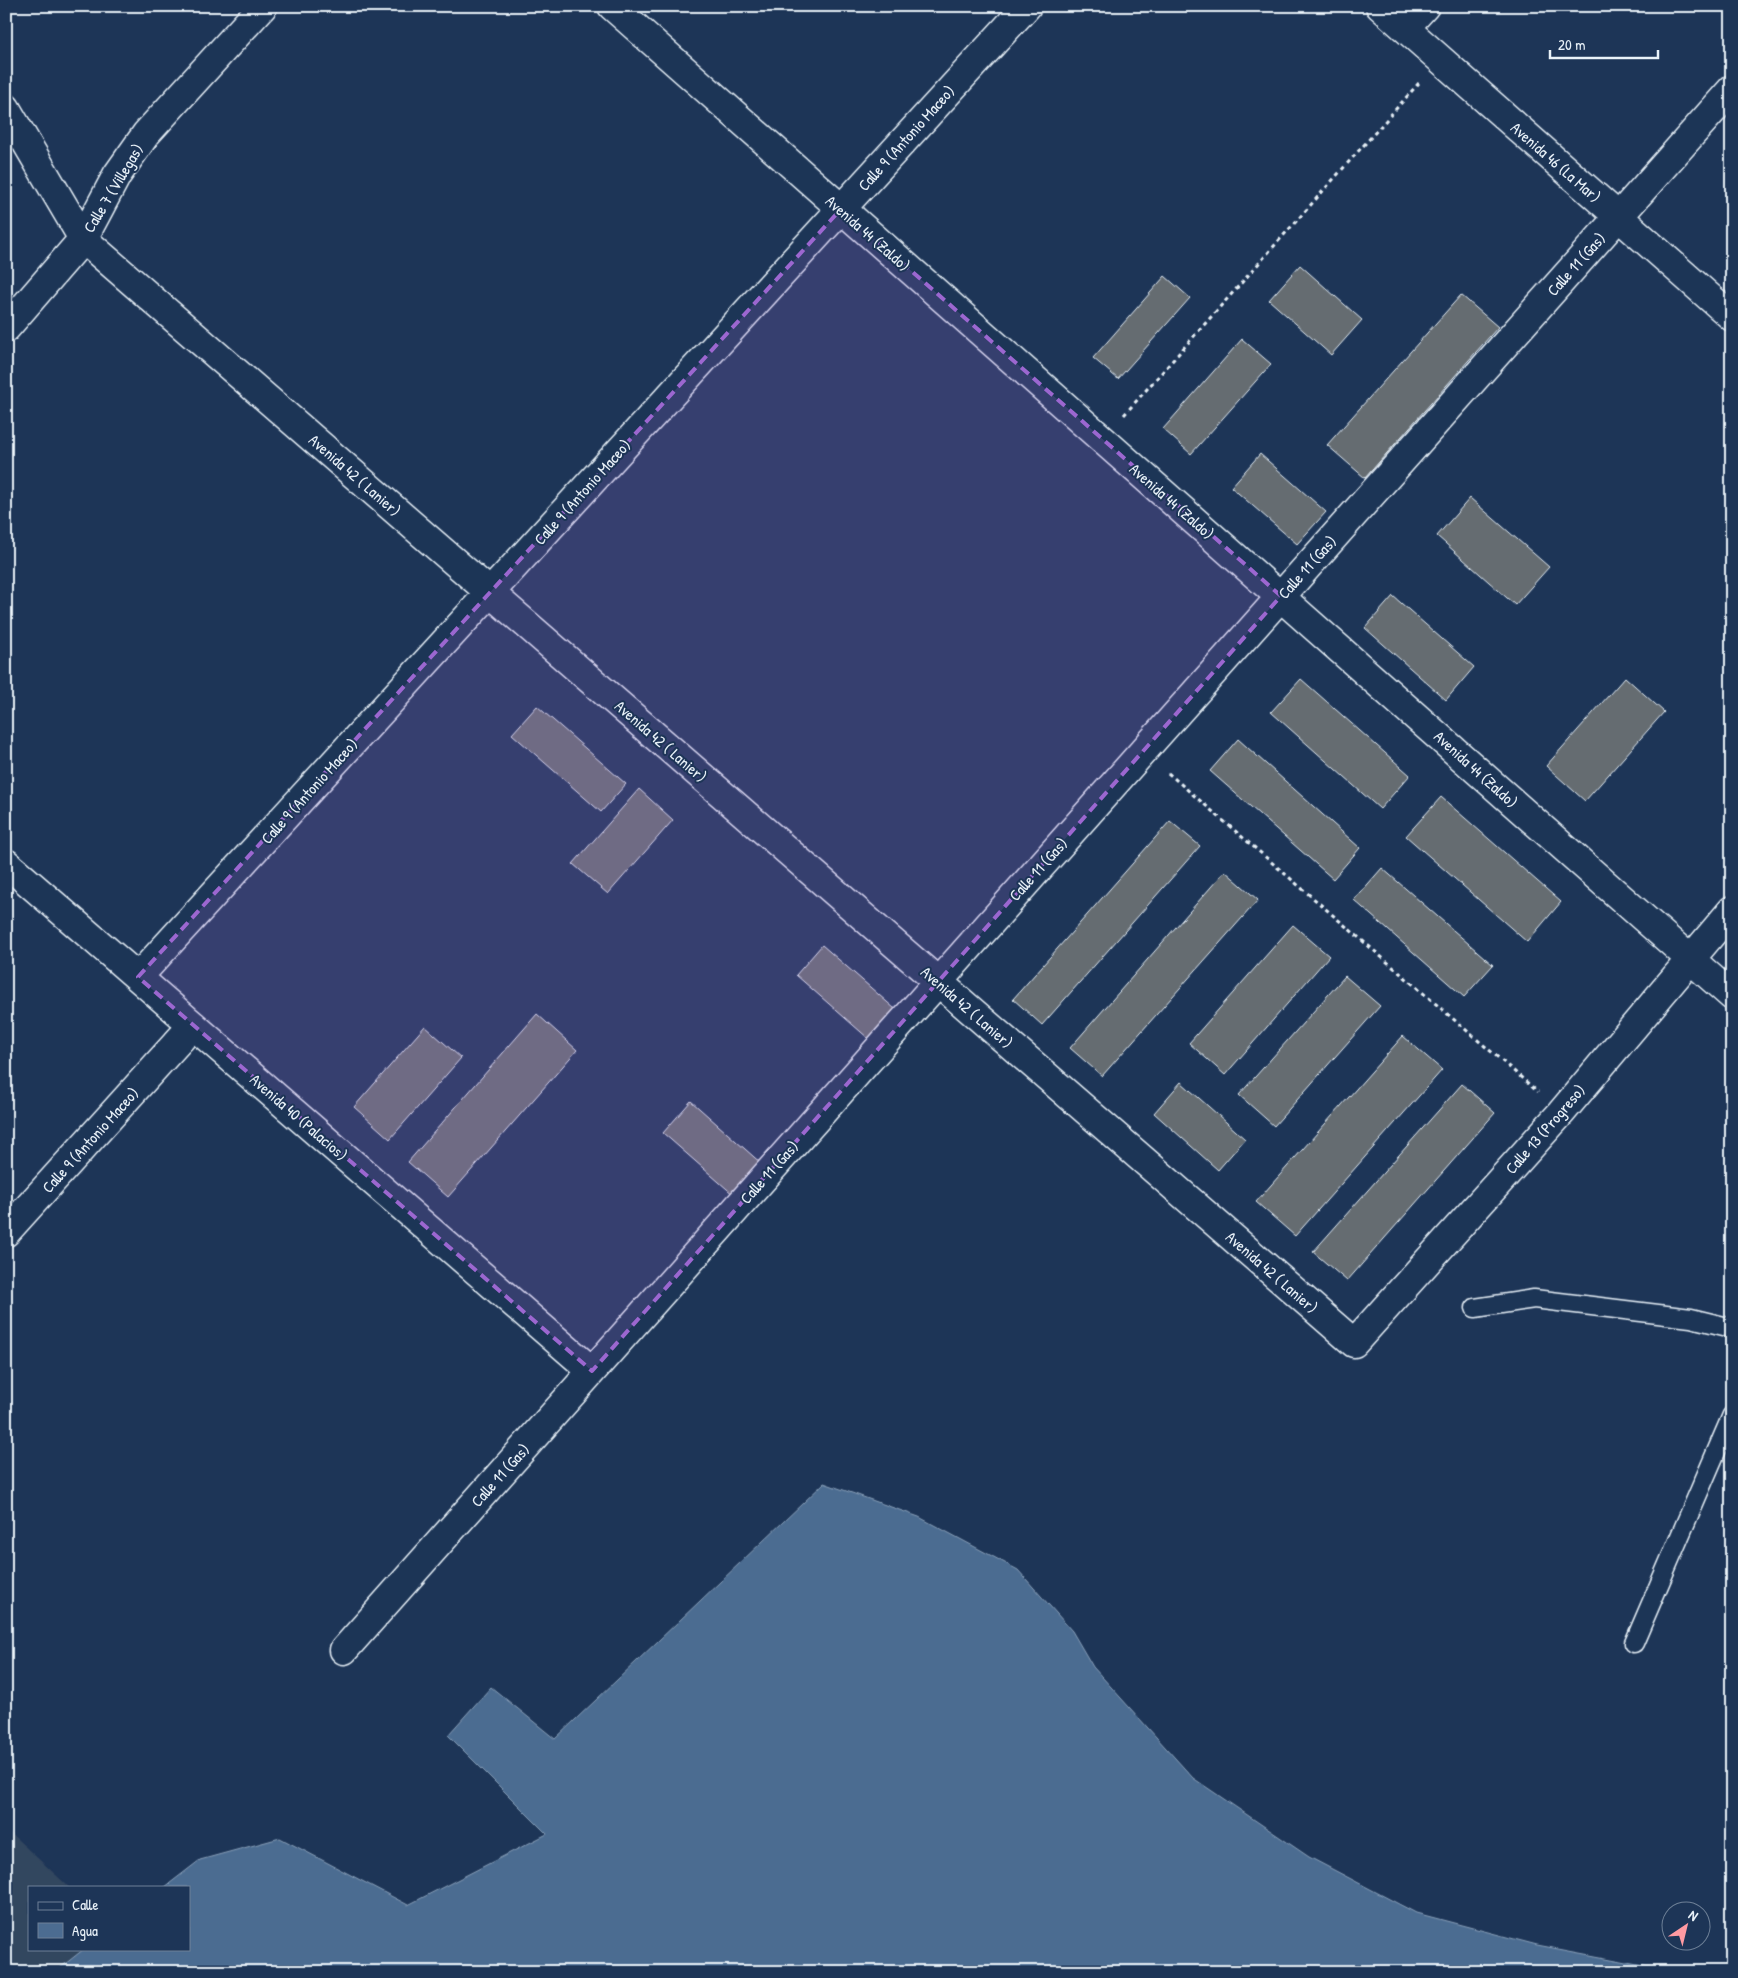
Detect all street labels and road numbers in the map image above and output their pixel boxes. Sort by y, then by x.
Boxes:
street label: Calle 9 (Antonio Maceo) [853,80,959,196]
street label: Avenida 46 (La Mar) [1506,117,1606,207]
street label: Calle 7 (Villegas) [78,139,148,237]
street label: Avenida 44 (Zaldo) [821,190,915,276]
street label: Calle 11 (Gas) [1542,227,1610,301]
street label: Avenida 42 ( Lanier) [304,429,406,521]
street label: Calle 9 (Antonio Maceo) [529,434,635,550]
street label: Avenida 44 (Zaldo) [1125,458,1219,544]
street label: Calle 11 (Gas) [1273,530,1341,604]
street label: Avenida 42 ( Lanier) [610,695,712,787]
street label: Avenida 44 (Zaldo) [1429,725,1523,813]
street label: Calle 9 (Antonio Maceo) [256,733,362,849]
street label: Calle 11 (Gas) [1004,832,1072,906]
street label: Avenida 42 ( Lanier) [916,961,1018,1053]
street label: Avenida 40 (Palacios) [246,1069,352,1165]
street label: Calle 13 (Progreso) [1500,1079,1590,1179]
street label: Calle 9 (Antonio Maceo) [37,1082,143,1198]
street label: Calle 11 (Gas) [735,1135,803,1209]
street label: Avenida 42 ( Lanier) [1221,1226,1323,1318]
street label: Calle 11 (Gas) [466,1438,534,1512]

